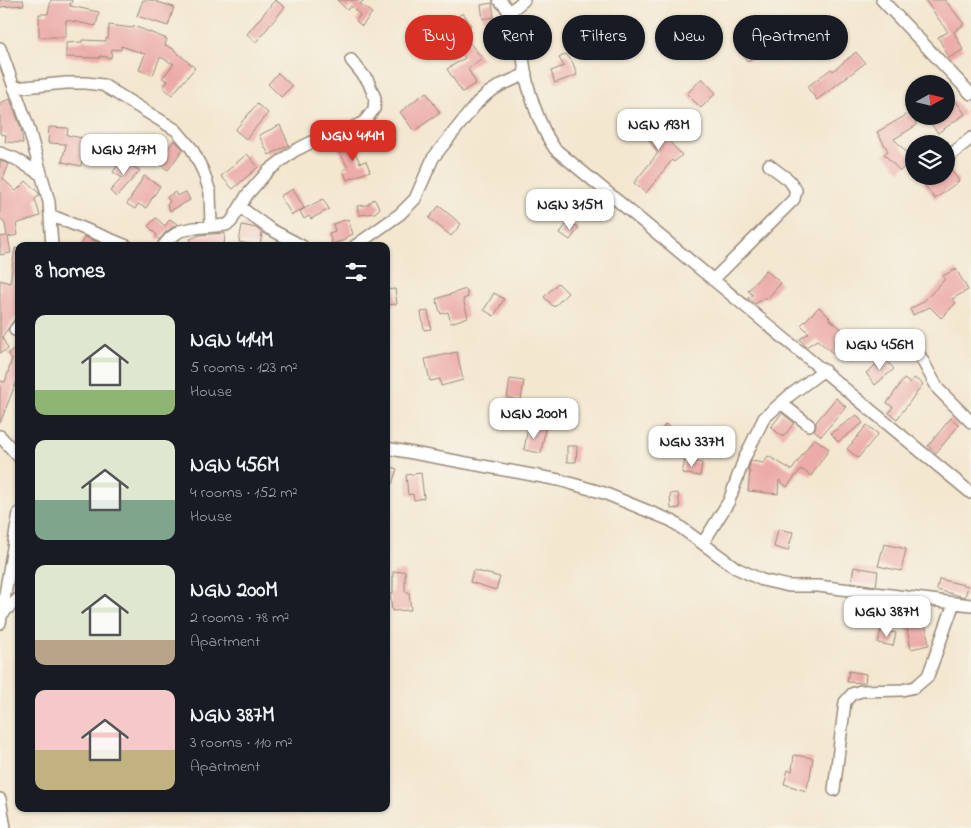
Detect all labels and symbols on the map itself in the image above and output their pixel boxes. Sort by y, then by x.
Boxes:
north arrow [905,75,955,125]
pin: NGN 193M [607,108,711,151]
pin: NGN 414M [301,120,405,162]
pin: NGN 217M [72,134,176,176]
pin: NGN 315M [518,188,622,231]
pin: NGN 456M [828,328,932,371]
pin: NGN 200M [482,398,586,440]
pin: NGN 337M [640,426,744,468]
pin: NGN 387M [835,596,939,638]

